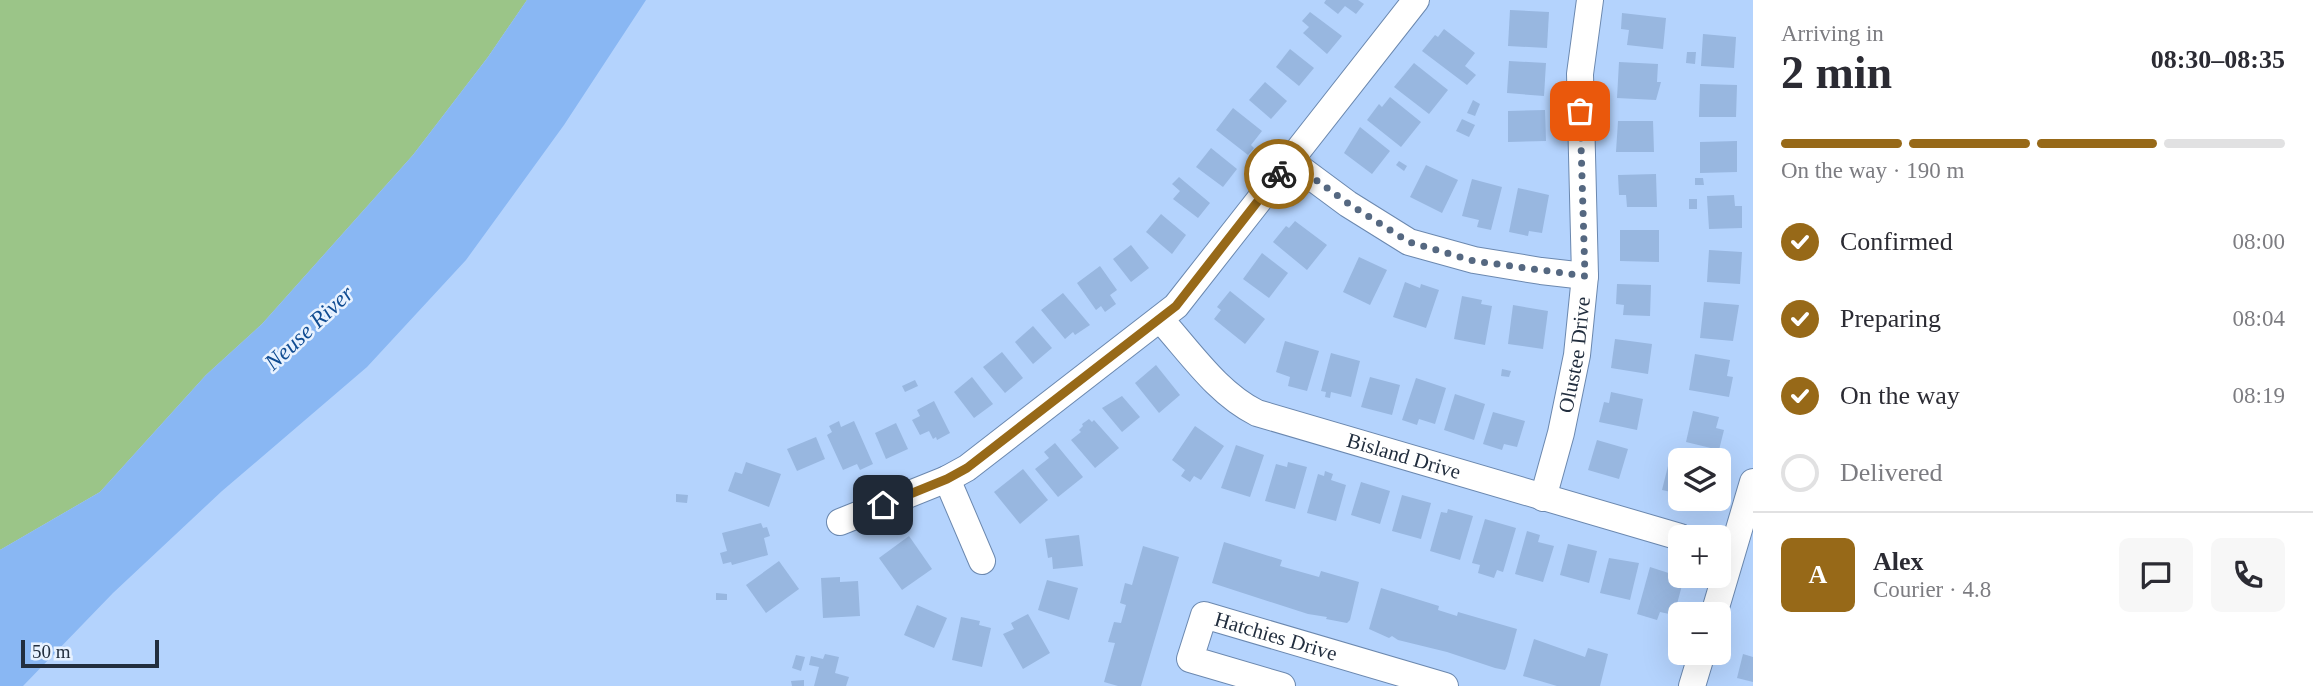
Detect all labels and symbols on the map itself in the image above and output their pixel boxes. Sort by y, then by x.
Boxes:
pin [1550,81,1610,141]
courier [1244,139,1314,209]
water label: Neuse River [259,280,359,376]
street label: Olustee Drive [1553,296,1595,415]
street label: Bisland Drive [1344,428,1464,484]
pin [853,475,913,535]
street label: Hatchies Drive [1212,607,1340,666]
scale bar [21,637,159,669]

